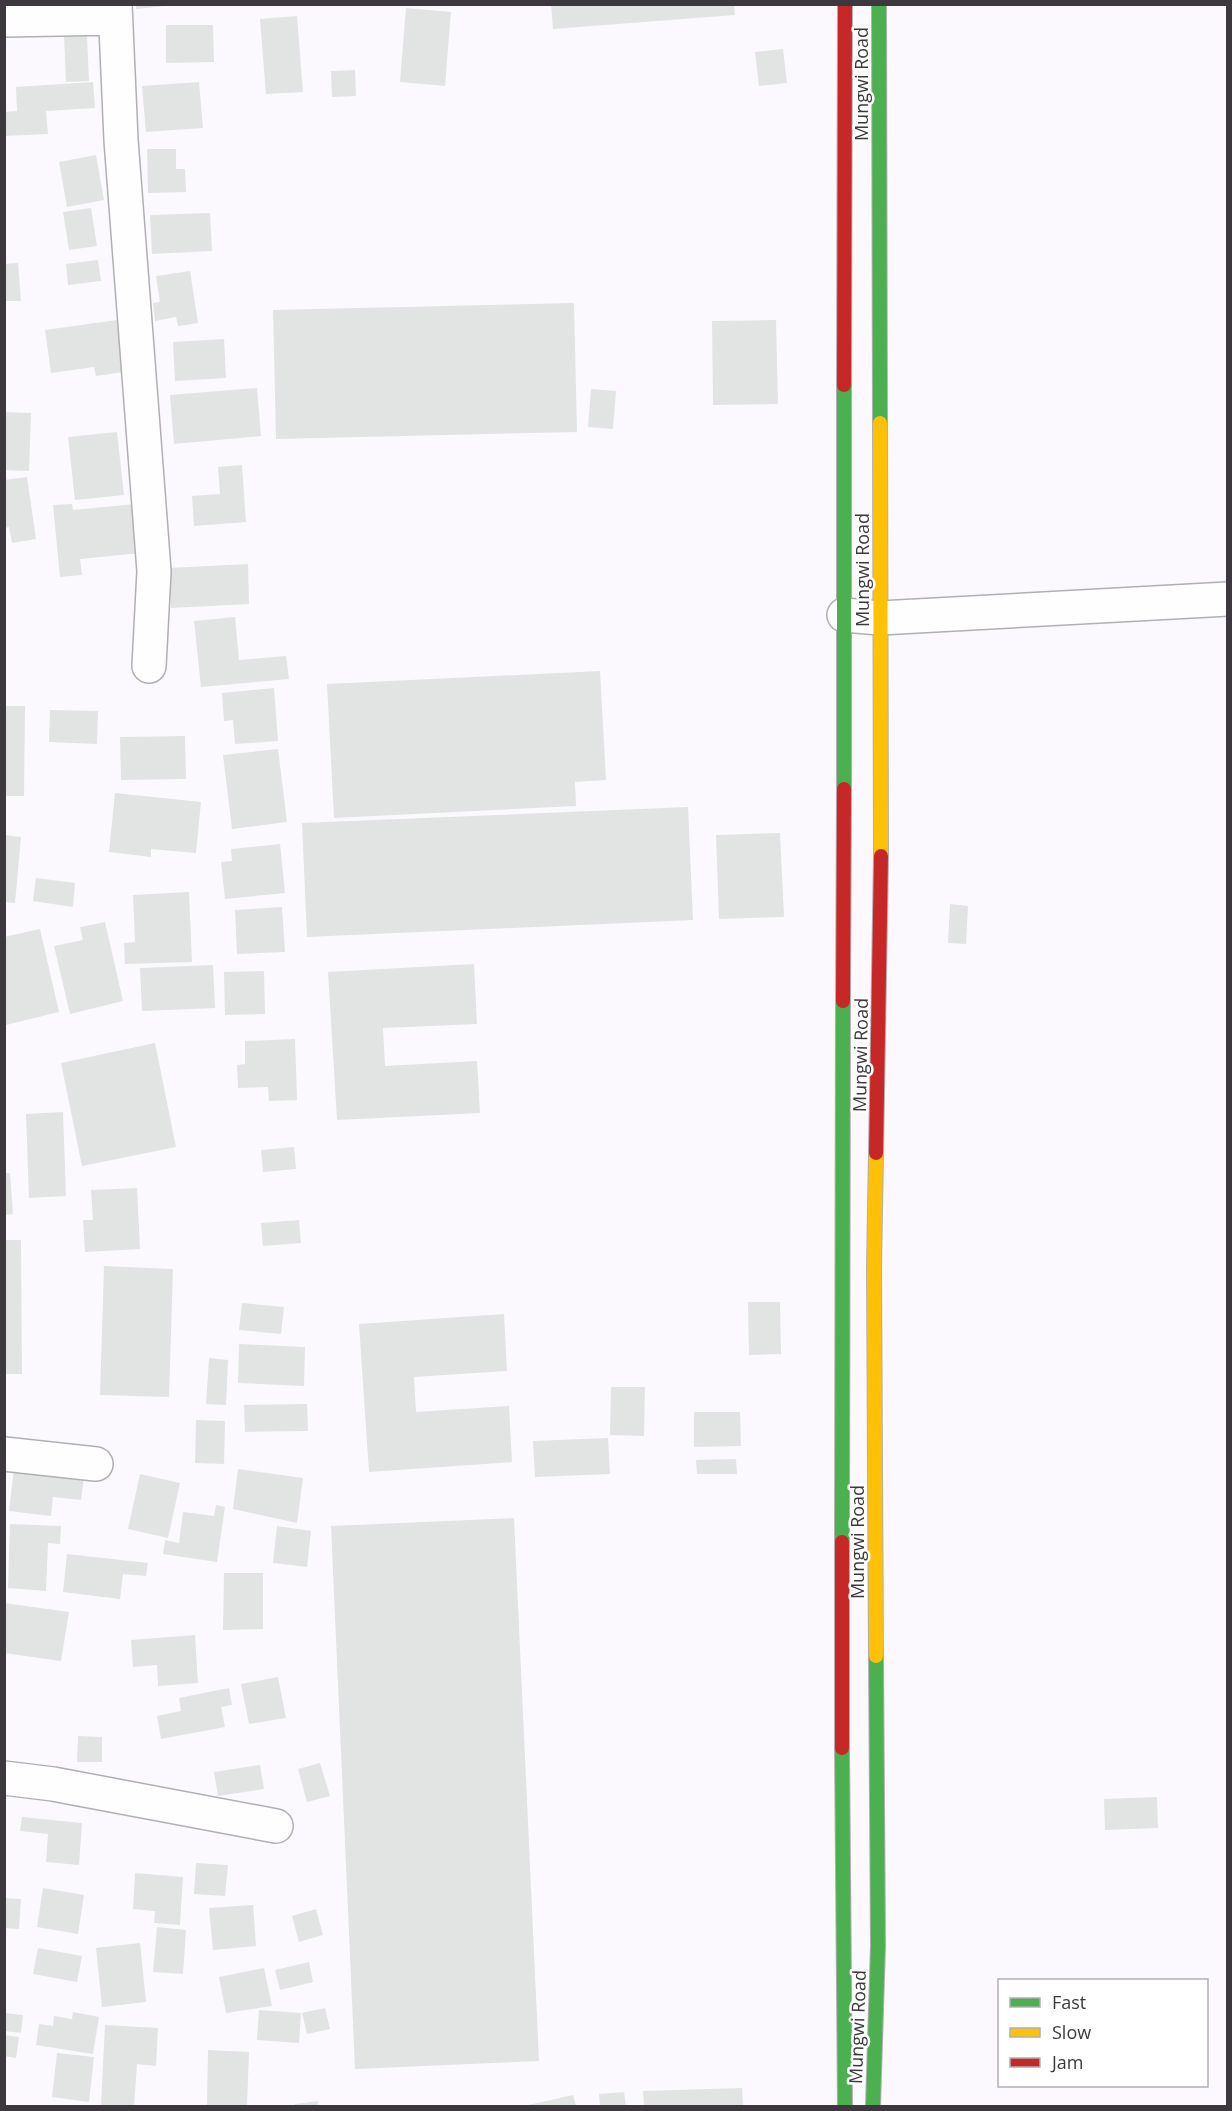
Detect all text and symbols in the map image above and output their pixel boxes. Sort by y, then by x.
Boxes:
street label: Mungwi Road [849,27,873,141]
street label: Mungwi Road [850,513,874,627]
street label: Mungwi Road [847,998,873,1112]
street label: Mungwi Road [845,1485,869,1599]
street label: Mungwi Road [843,1970,871,2084]
legend [998,1979,1208,2087]
text: Fast [1052,1990,1086,2014]
text: Slow [1052,2020,1091,2044]
text: Jam [1050,2050,1084,2074]

